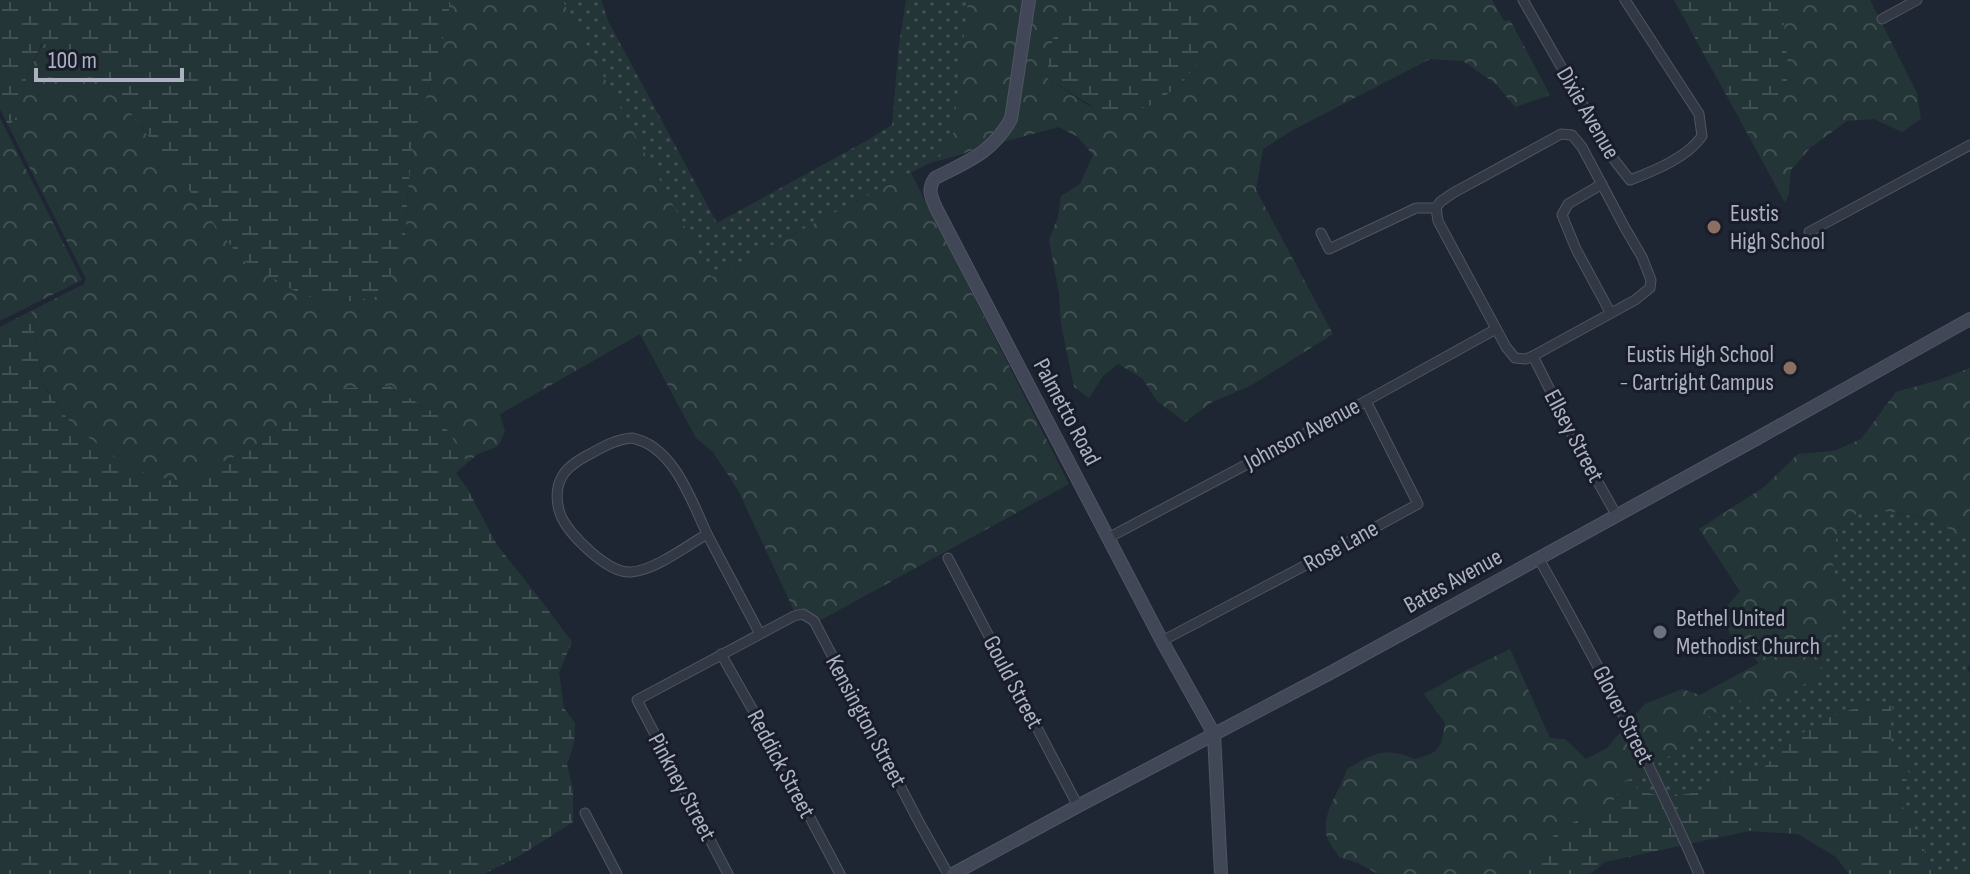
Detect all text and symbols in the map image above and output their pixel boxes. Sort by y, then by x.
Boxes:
scale bar [36,32,182,82]
text: 100 m [48,46,97,75]
street label: Dixie Avenue [1550,62,1626,164]
place label: Eustis High School [1730,199,1825,256]
marker: Eustis High School [1705,218,1723,236]
place label: Eustis High School - Cartright Campus [1619,340,1774,397]
street label: Palmetto Road [1027,354,1107,470]
marker: Eustis High School - Cartright Campus [1781,359,1799,377]
street label: Ellsey Street [1538,385,1610,487]
street label: Johnson Avenue [1238,391,1365,477]
street label: Rose Lane [1299,514,1383,578]
street label: Bates Avenue [1399,542,1507,620]
place label: Bethel United Methodist Church [1676,604,1820,661]
marker: Bethel United Methodist Church [1651,623,1669,641]
street label: Gould Street [976,631,1050,733]
street label: Kensington Street [819,650,913,792]
street label: Glover Street [1586,661,1660,769]
street label: Reddick Street [740,705,822,823]
street label: Pinkney Street [642,728,722,846]

